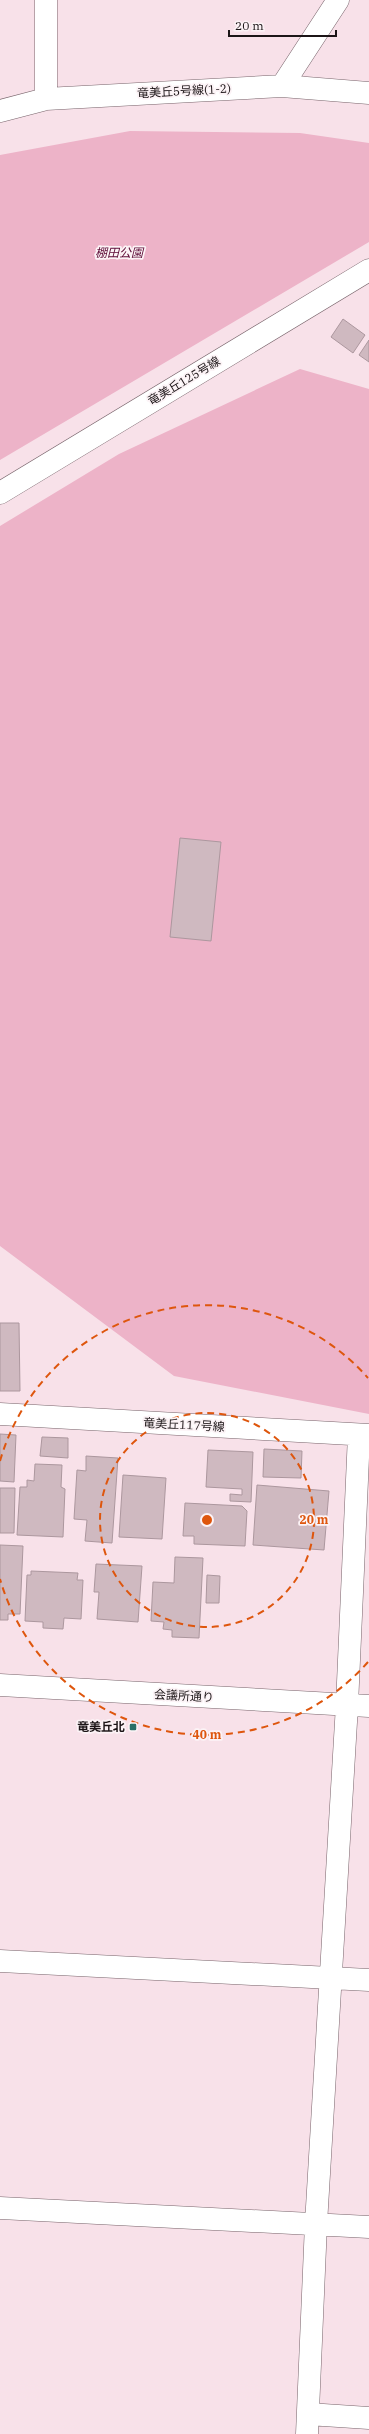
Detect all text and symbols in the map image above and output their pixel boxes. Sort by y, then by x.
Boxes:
scale bar [229,12,336,38]
text: 20 m [235,18,264,33]
street label: 竜美丘5号線(1-2) [137,81,231,100]
park label: 棚田公園 [95,245,145,260]
street label: 竜美丘125号線 [145,353,223,408]
street label: 竜美丘117号線 [143,1415,225,1434]
text: 20 m [300,1512,329,1527]
centre of rings [200,1513,214,1527]
street label: 会議所通り [154,1686,214,1705]
place label: 竜美丘北 [77,1719,125,1734]
marker: 竜美丘北 [128,1722,138,1732]
text: 40 m [193,1727,222,1742]

